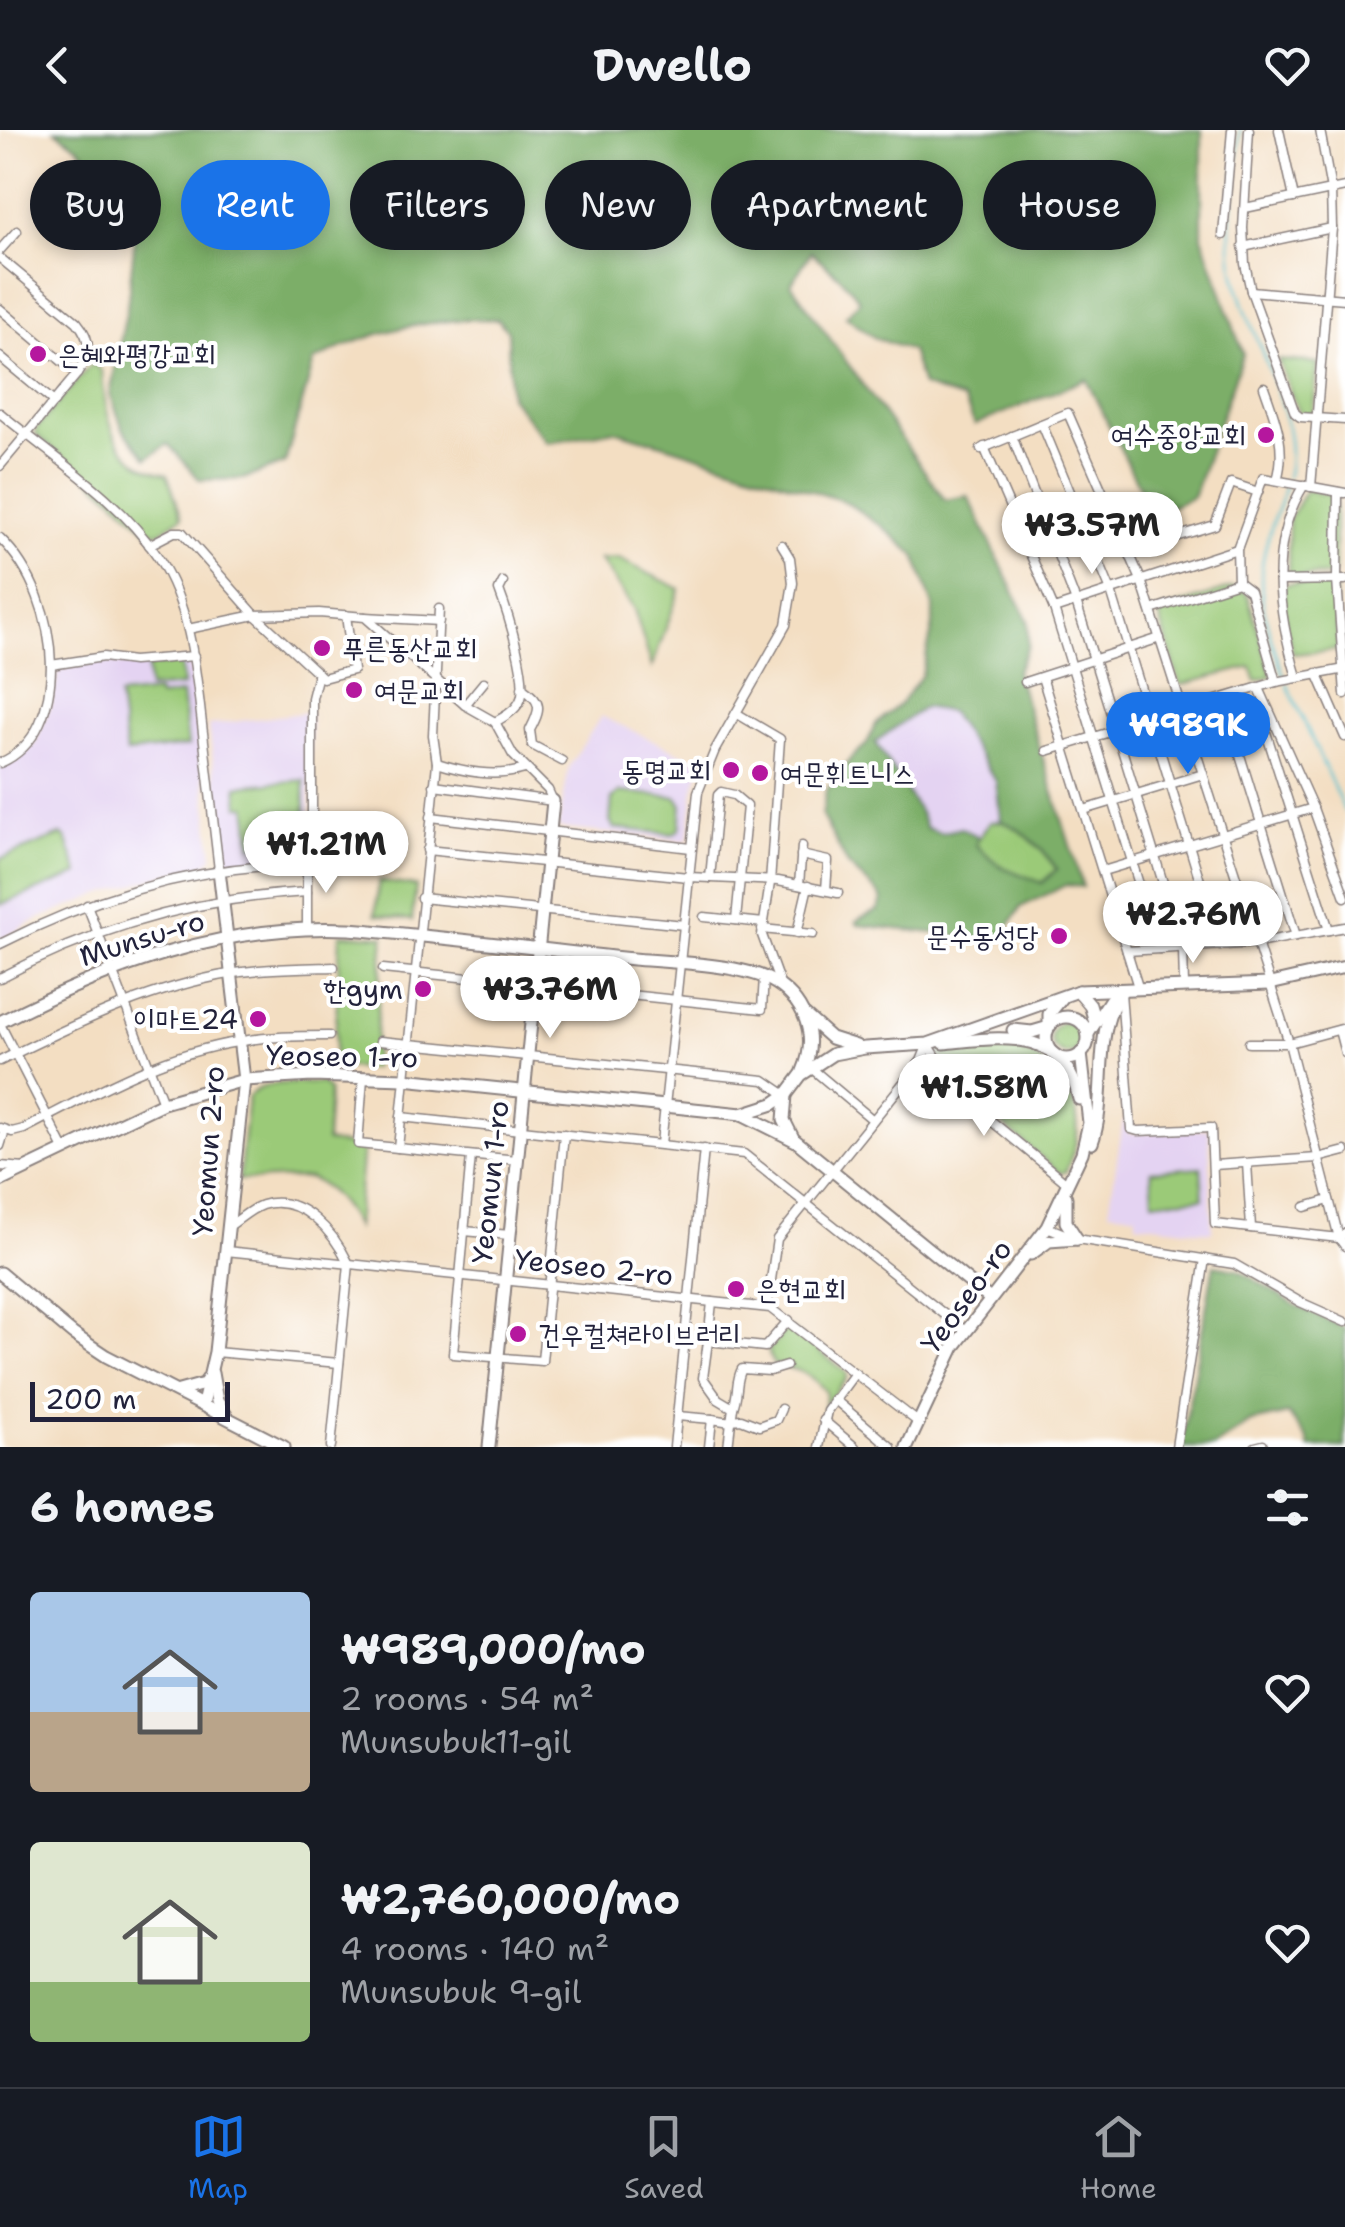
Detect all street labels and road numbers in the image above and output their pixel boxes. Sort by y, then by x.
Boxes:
street label: Munsu-ro [75,901,209,975]
street label: Yeoseo 1-ro [266,1036,418,1076]
street label: Yeomun 2-ro [183,1065,233,1237]
street label: Yeomun 1-ro [463,1099,517,1265]
street label: Yeoseo-ro [912,1231,1020,1361]
street label: Yeoseo 2-ro [513,1240,675,1294]

